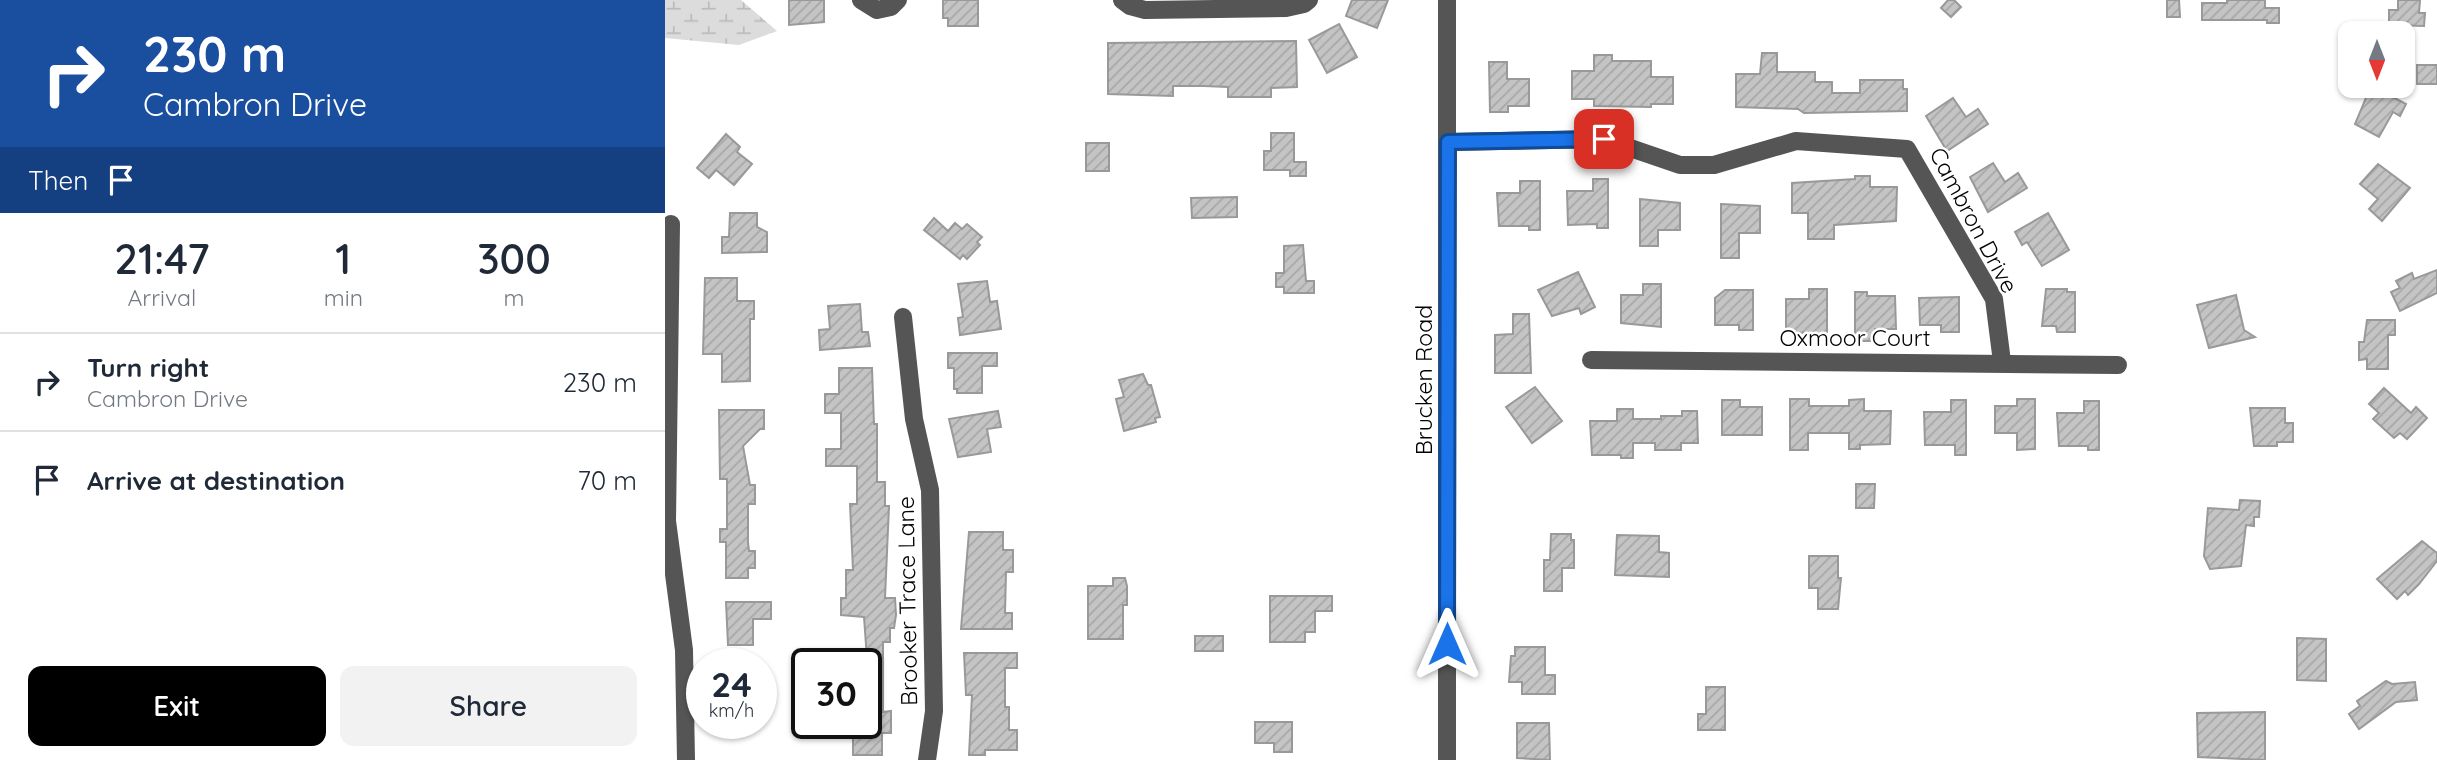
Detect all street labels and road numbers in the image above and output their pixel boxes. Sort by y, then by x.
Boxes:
street label: Cambron Drive [1923,142,2025,298]
street label: Brucken Road [1409,305,1438,455]
street label: Oxmoor Court [1779,323,1931,352]
street label: Brooker Trace Lane [891,496,923,706]

